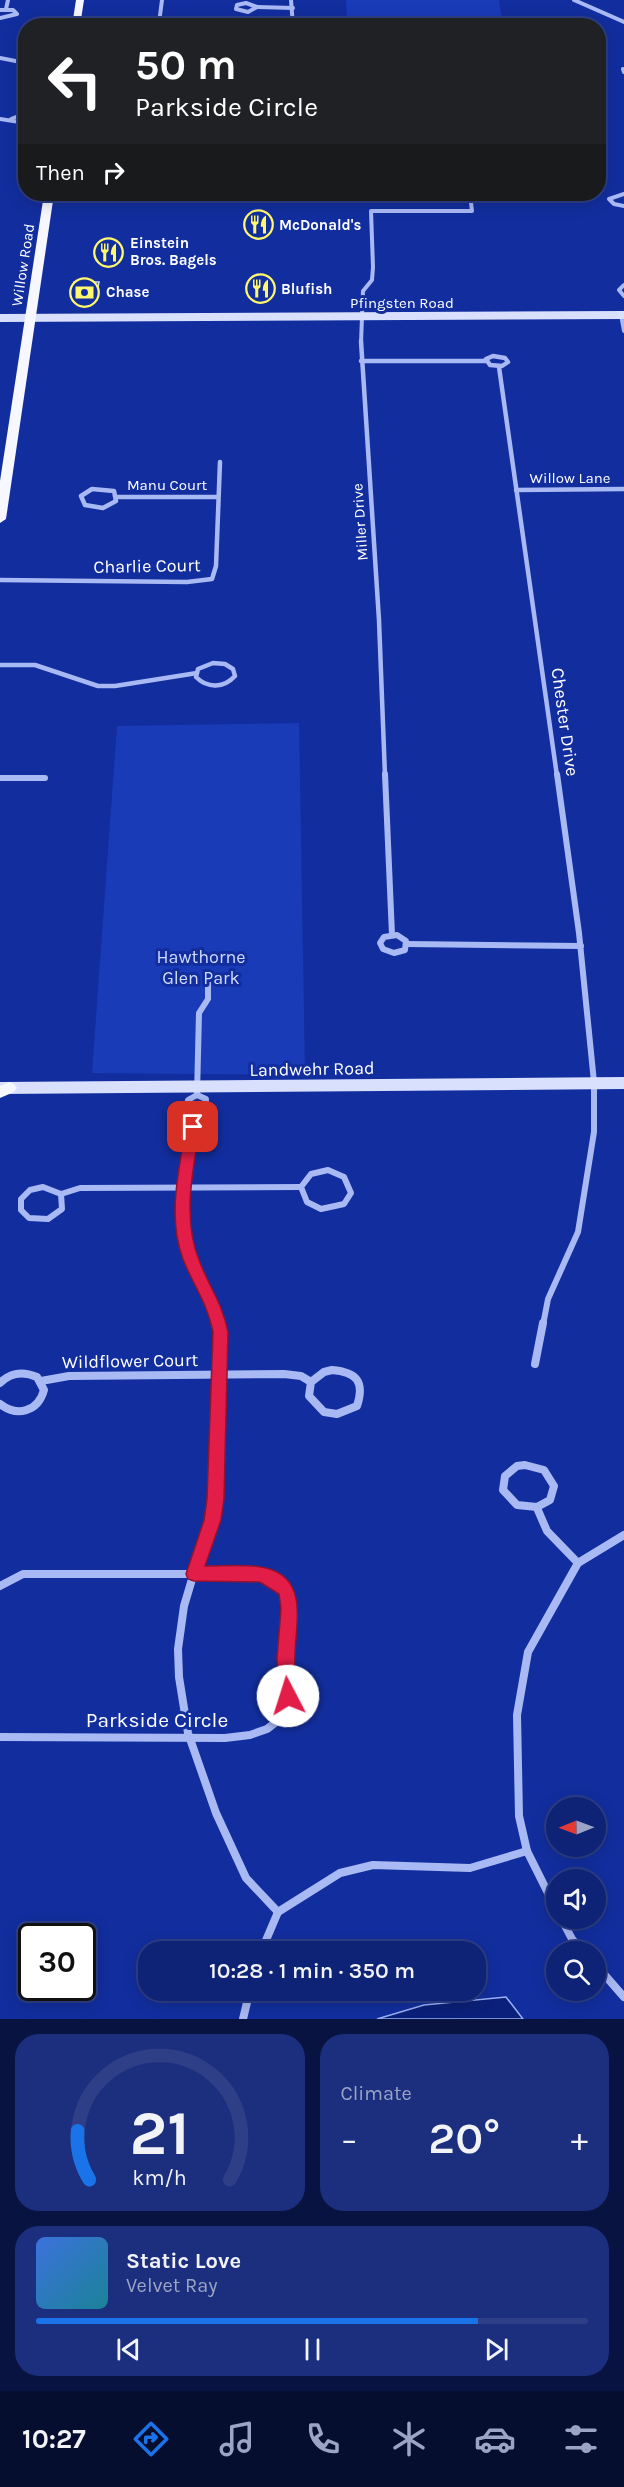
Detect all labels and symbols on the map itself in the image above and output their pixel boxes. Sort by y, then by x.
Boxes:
restaurant icon: McDonald's [242,209,274,241]
place label: McDonald's [279,216,361,234]
street label: Willow Road [8,222,38,308]
place label: Einstein Bros. Bagels [130,234,217,269]
restaurant icon: Einstein Bros. Bagels [93,236,125,268]
restaurant icon: Blufish [244,273,276,305]
bank icon: Chase [69,276,101,308]
place label: Blufish [281,280,332,298]
place label: Chase [106,283,150,301]
street label: Pfingsten Road [350,294,454,312]
street label: Willow Lane [530,469,610,487]
street label: Manu Court [127,476,207,494]
street label: Miller Drive [348,483,372,561]
street label: Charlie Court [93,554,201,578]
street label: Chester Drive [546,666,584,778]
park label: Hawthorne Glen Park [156,946,246,989]
street label: Landwehr Road [249,1057,375,1081]
pin [167,1101,218,1152]
street label: Wildflower Court [62,1349,199,1373]
position arrow [256,1664,320,1728]
street label: Parkside Circle [86,1708,228,1732]
north arrow [546,1797,606,1857]
speed limit sign: 30 [18,1923,96,2001]

